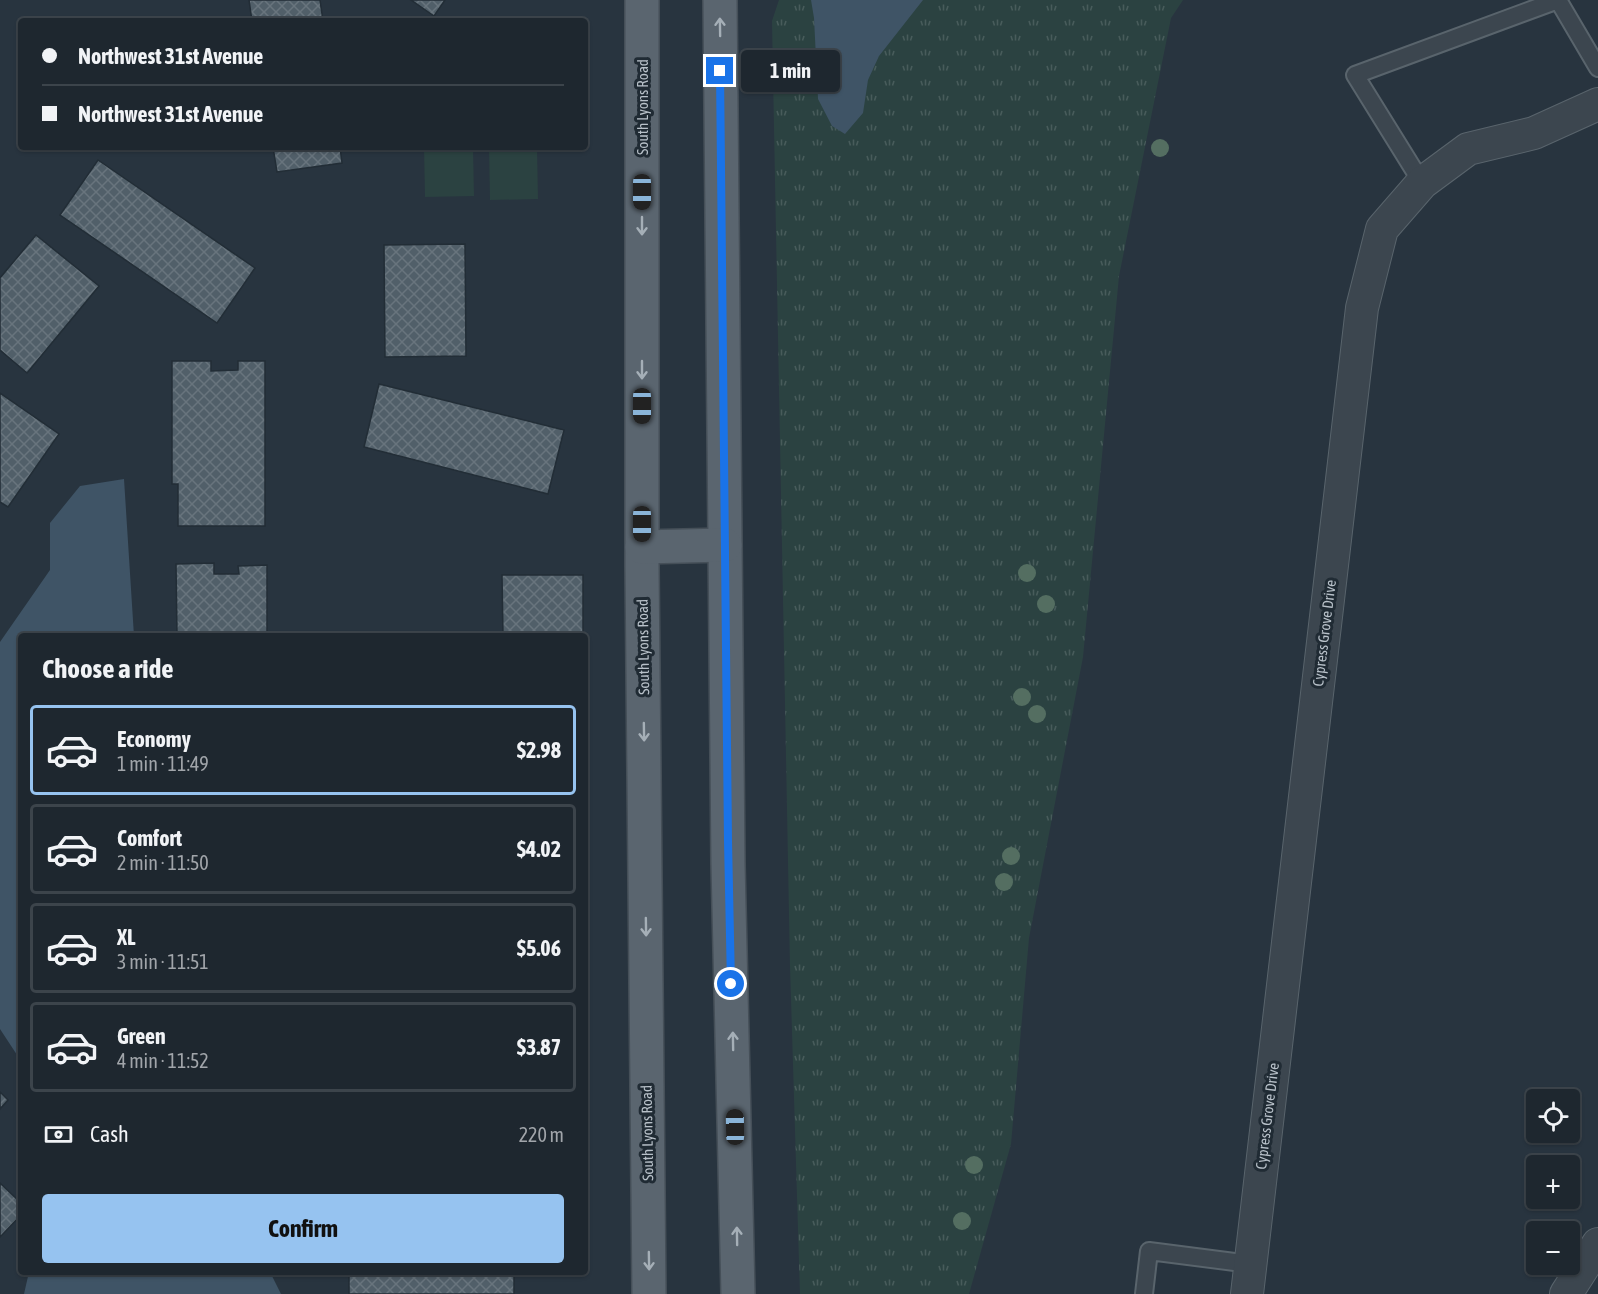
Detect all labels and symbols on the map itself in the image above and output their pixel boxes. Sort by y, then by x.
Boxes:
one-way arrow [714,17,726,37]
callout: 1 min [741,50,840,92]
route end [706,57,733,84]
street label: South Lyons Road [634,59,651,155]
car [633,174,651,210]
one-way arrow [636,216,648,236]
one-way arrow [636,359,648,379]
car [633,388,651,424]
car [633,506,651,542]
street label: Cypress Grove Drive [1309,579,1339,687]
street label: South Lyons Road [634,599,652,695]
one-way arrow [638,721,650,741]
one-way arrow [640,916,652,936]
route start [717,970,744,997]
one-way arrow [727,1031,738,1051]
street label: Cypress Grove Drive [1252,1062,1282,1170]
street label: South Lyons Road [638,1085,656,1181]
car [726,1109,744,1145]
one-way arrow [731,1226,743,1246]
one-way arrow [643,1250,654,1270]

